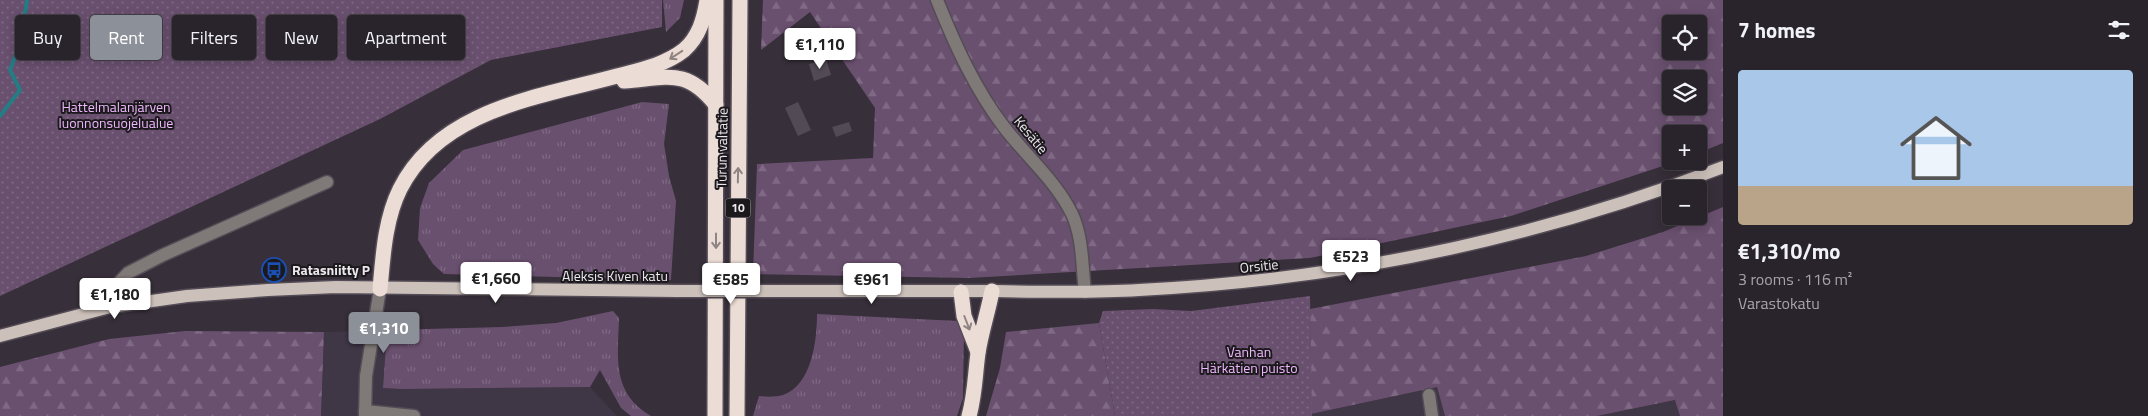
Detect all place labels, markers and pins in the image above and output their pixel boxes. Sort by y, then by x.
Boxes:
pin: €1,110 [779,28,861,70]
pin: €523 [1321,240,1381,282]
bus stop icon: Ratasniitty P [261,257,287,283]
place label: Ratasniitty P [292,259,370,280]
pin: €1,660 [455,262,537,304]
pin: €585 [701,262,761,305]
pin: €961 [842,262,902,305]
pin: €1,180 [74,278,156,320]
pin: €1,310 [343,312,425,354]

